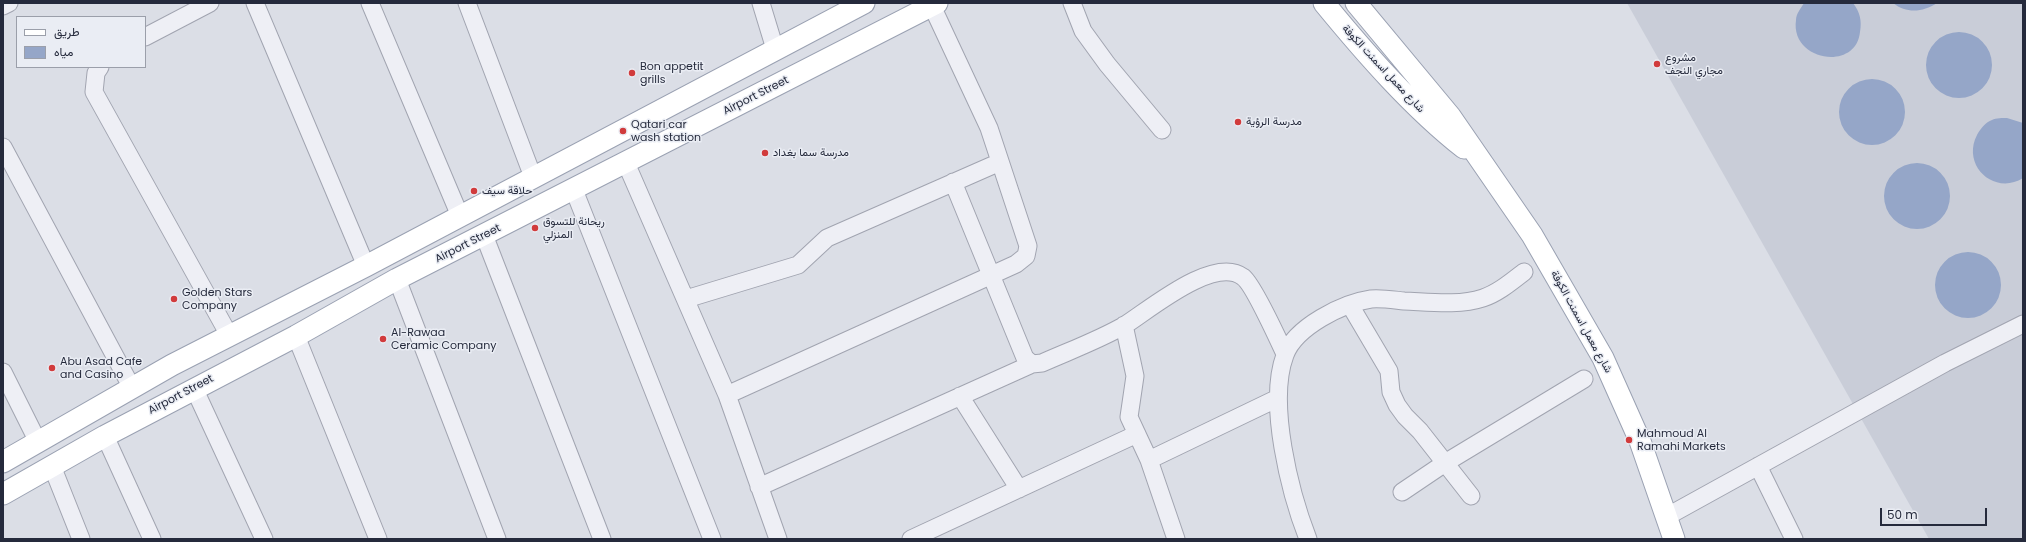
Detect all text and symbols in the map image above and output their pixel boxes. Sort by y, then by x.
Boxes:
legend [16,16,146,68]
street label: شارع معمل اسمنت الكوفة [1339,22,1427,116]
text: طريق [54,23,79,40]
text: مياه [54,43,73,60]
place label: مشروع مجاري النجف [1665,51,1723,77]
marker: مشروع مجاري النجف [1652,59,1662,69]
place label: Bon appetit grills [640,60,704,86]
marker: Bon appetit grills [627,68,637,78]
street label: Airport Street [721,74,791,118]
place label: مدرسة الرؤية [1246,115,1302,129]
marker: مدرسة الرؤية [1233,117,1243,127]
place label: Qatari car wash station [631,118,701,144]
marker: Qatari car wash station [618,126,628,136]
place label: مدرسة سما بغداد [773,146,849,160]
marker: مدرسة سما بغداد [760,148,770,158]
place label: حلاقة سيف [482,184,533,198]
marker: حلاقة سيف [469,186,479,196]
place label: ريحانة للتسوق المنزلي [543,215,605,241]
street label: Airport Street [433,222,503,266]
marker: ريحانة للتسوق المنزلي [530,223,540,233]
street label: شارع معمل اسمنت الكوفة [1547,268,1615,376]
place label: Golden Stars Company [182,286,252,312]
marker: Golden Stars Company [169,294,179,304]
place label: Al-Rawaa Ceramic Company [391,326,496,352]
marker: Al-Rawaa Ceramic Company [378,334,388,344]
place label: Abu Asad Cafe and Casino [60,355,142,381]
marker: Abu Asad Cafe and Casino [47,363,57,373]
street label: Airport Street [146,372,216,418]
place label: Mahmoud Al Ramahi Markets [1637,427,1726,453]
marker: Mahmoud Al Ramahi Markets [1624,435,1634,445]
scale bar [1882,500,1989,526]
text: 50 m [1887,506,1918,523]

